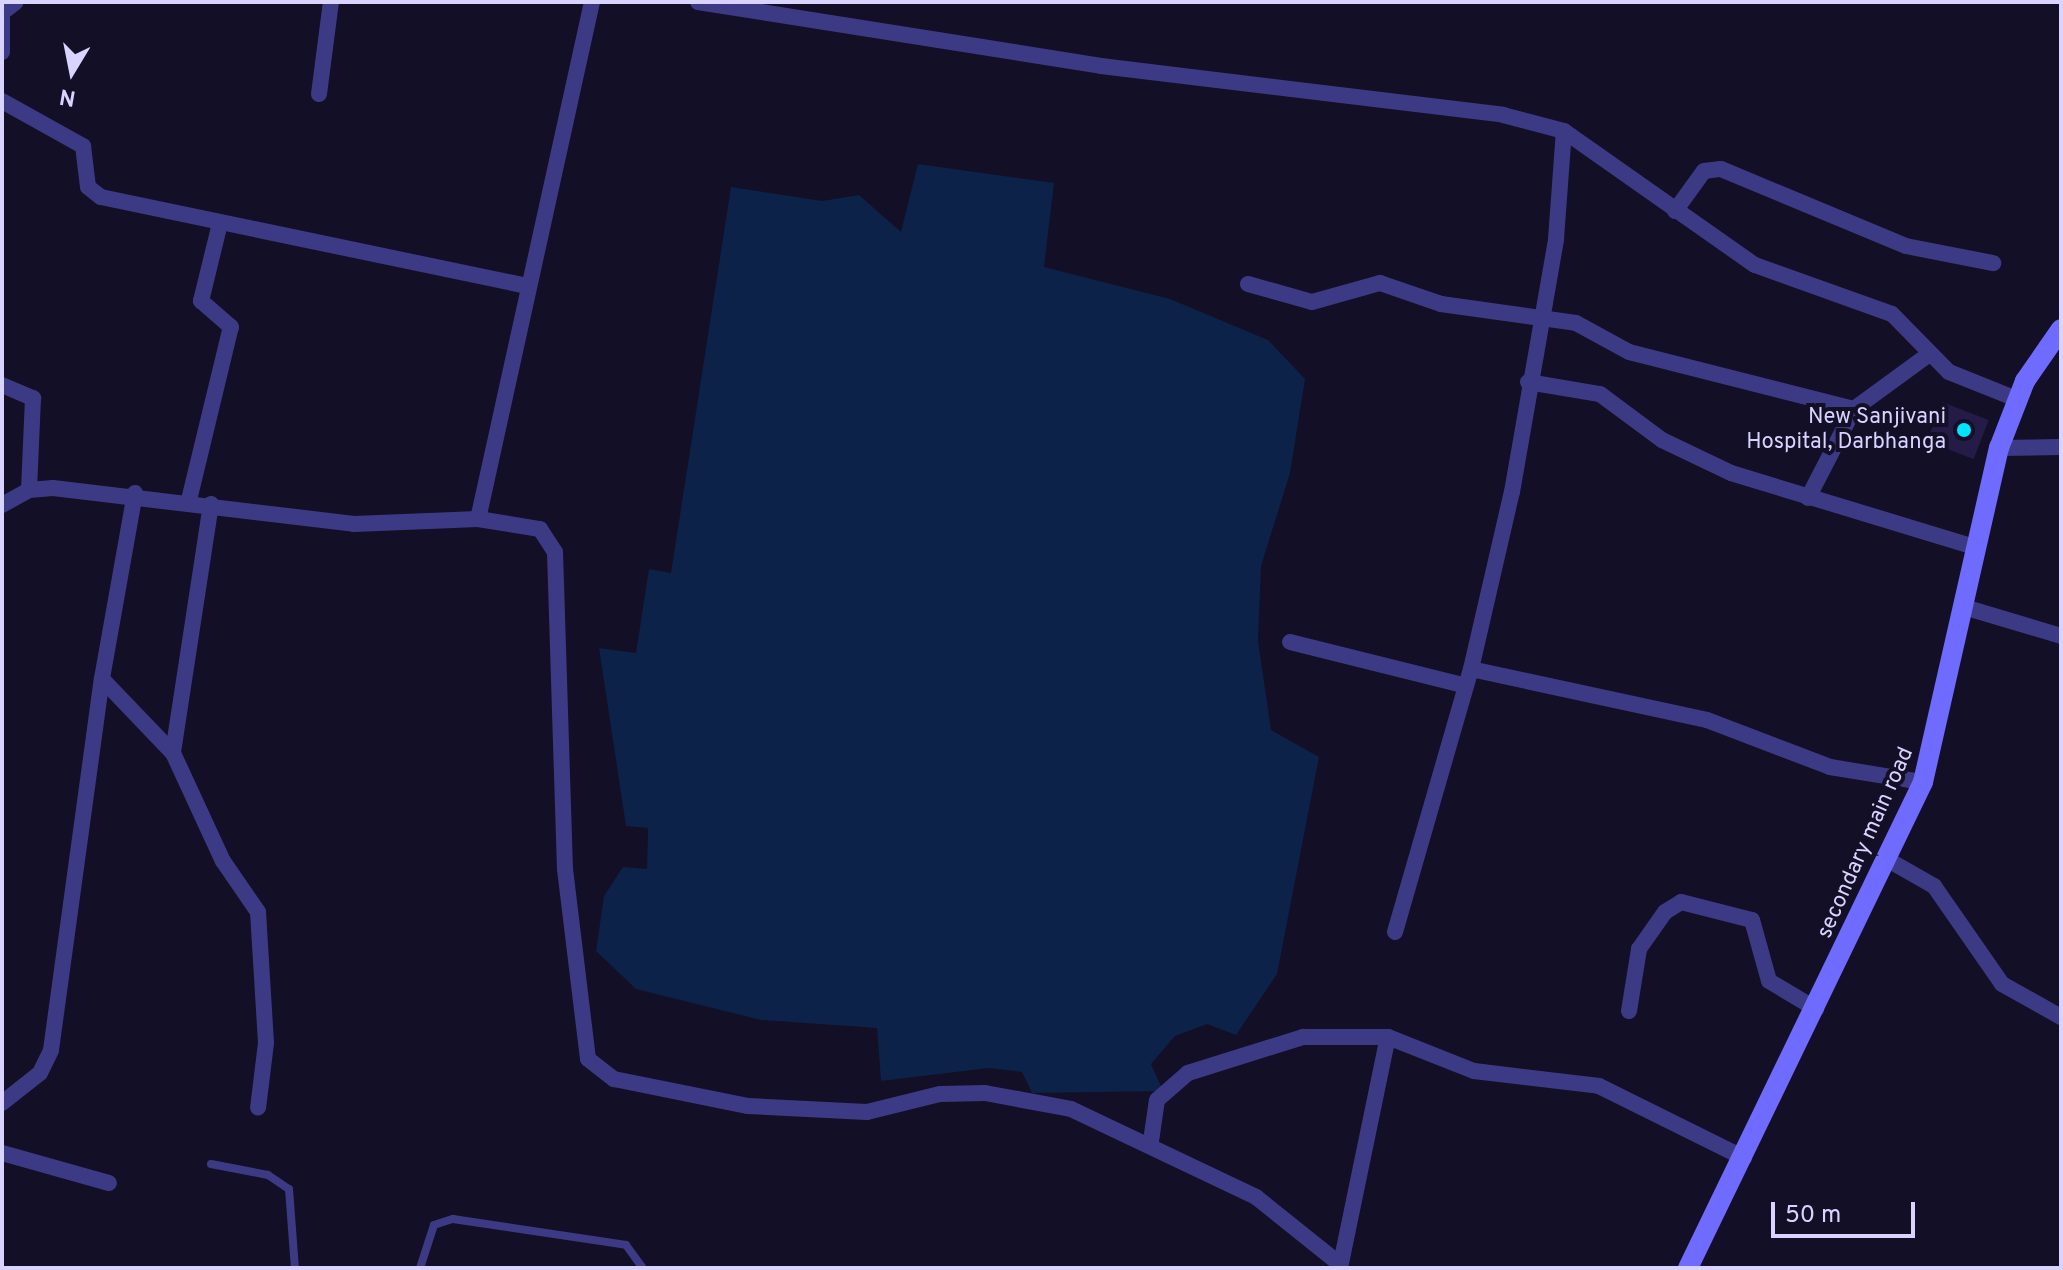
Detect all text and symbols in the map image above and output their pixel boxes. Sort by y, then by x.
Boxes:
north arrow [32,32,112,112]
text: N [58,81,78,111]
place label: New Sanjivani Hospital, Darbhanga [1746,404,1946,456]
marker: New Sanjivani Hospital, Darbhanga [1953,419,1975,441]
street label: secondary main road [1812,743,1920,943]
scale bar [1775,1186,1919,1236]
text: 50 m [1785,1201,1841,1231]

